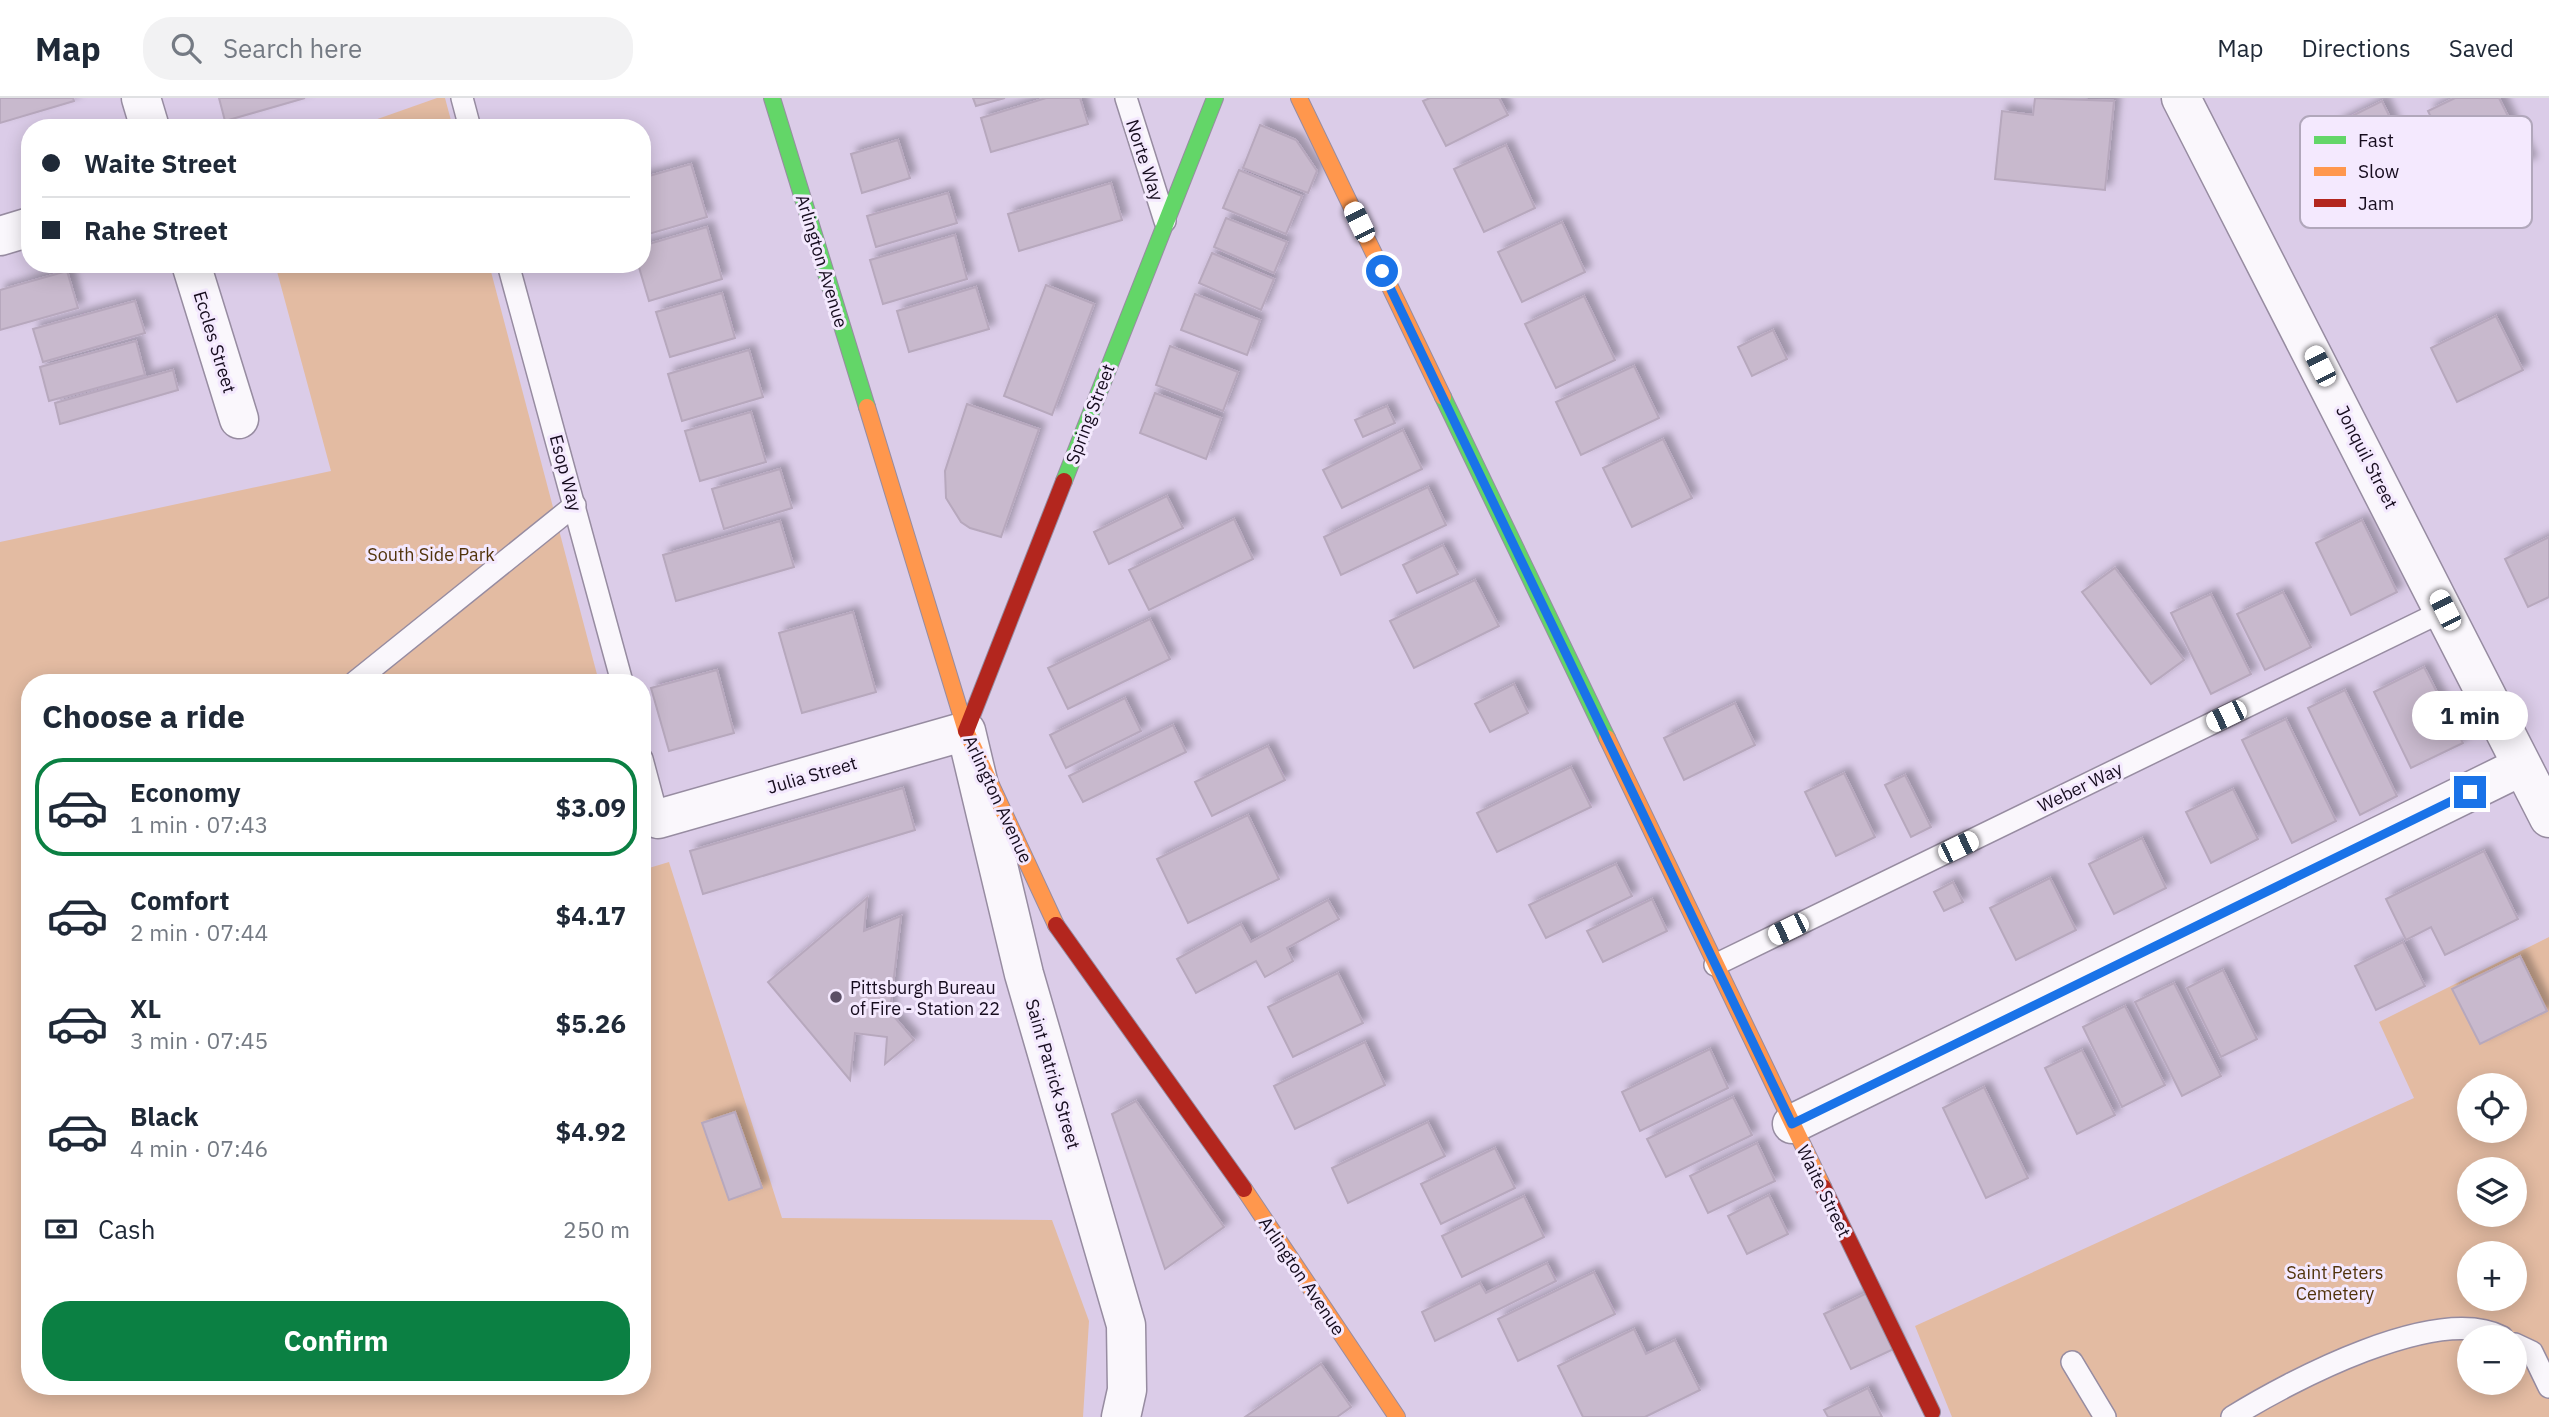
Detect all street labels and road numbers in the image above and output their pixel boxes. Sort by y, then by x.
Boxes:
street label: Norte Way [1121,116,1169,204]
street label: Arlington Avenue [791,192,853,331]
street label: Eccles Street [189,288,241,396]
street label: Spring Street [1060,361,1120,467]
street label: Jonquil Street [2331,401,2403,513]
street label: Esop Way [545,432,587,514]
street label: Arlington Avenue [958,732,1038,867]
street label: Julia Street [765,751,859,799]
street label: Weber Way [2034,757,2126,817]
street label: Saint Patrick Street [1021,996,1085,1152]
street label: Waite Street [1792,1141,1856,1241]
street label: Arlington Avenue [1254,1212,1350,1340]

